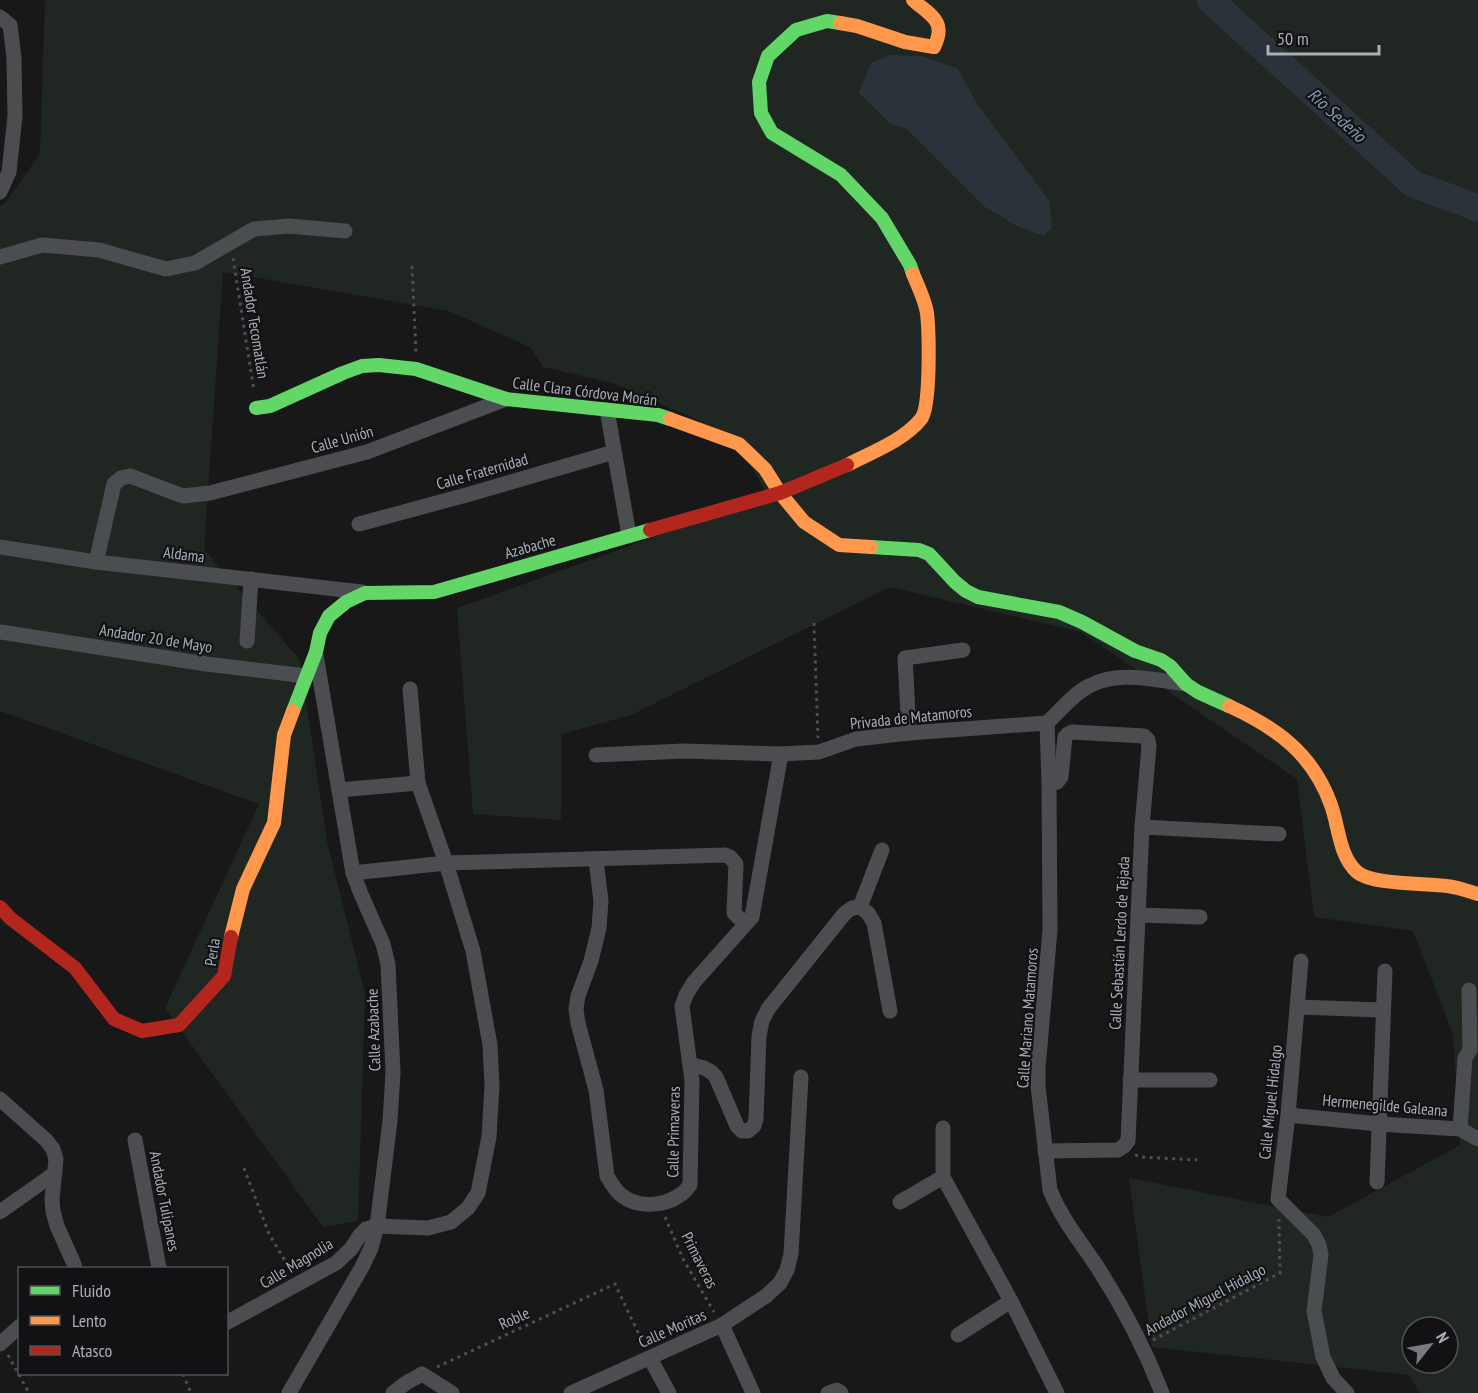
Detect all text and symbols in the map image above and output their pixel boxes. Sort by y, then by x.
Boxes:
scale bar [1268,18,1379,56]
text: 50 m [1277,27,1309,50]
water label: Río Sedeño [1303,83,1372,148]
street label: Andador Tecomatlán [236,266,274,380]
street label: Calle Clara Córdova Morán [512,372,658,410]
street label: Calle Unión [309,421,375,457]
street label: Calle Fraternidad [434,448,530,494]
street label: Azabache [502,529,558,563]
street label: Aldama [162,542,206,566]
street label: Andador 20 de Mayo [98,619,214,657]
street label: Privada de Matamoros [849,701,973,733]
street label: Calle Sebastián Lerdo de Tejada [1104,856,1134,1030]
street label: Perla [200,937,224,967]
street label: Calle Mariano Matamoros [1012,947,1042,1089]
street label: Calle Azabache [362,988,384,1072]
street label: Calle Miguel Hidalgo [1254,1044,1286,1160]
street label: Calle Primaveras [662,1086,684,1178]
street label: Hermenegilde Galeana [1322,1090,1448,1120]
street label: Andador Tulipanes [146,1149,184,1253]
street label: Primaveras [677,1229,723,1291]
street label: Calle Magnolia [256,1233,336,1293]
street label: Andador Miguel Hidalgo [1141,1259,1269,1339]
legend [18,1267,228,1375]
text: Fluido [72,1279,111,1302]
street label: Roble [496,1302,532,1334]
street label: Calle Moritas [635,1304,709,1352]
text: Lento [72,1309,107,1332]
north arrow [1400,1315,1460,1375]
text: N [1432,1328,1454,1346]
text: Atasco [72,1339,113,1362]

